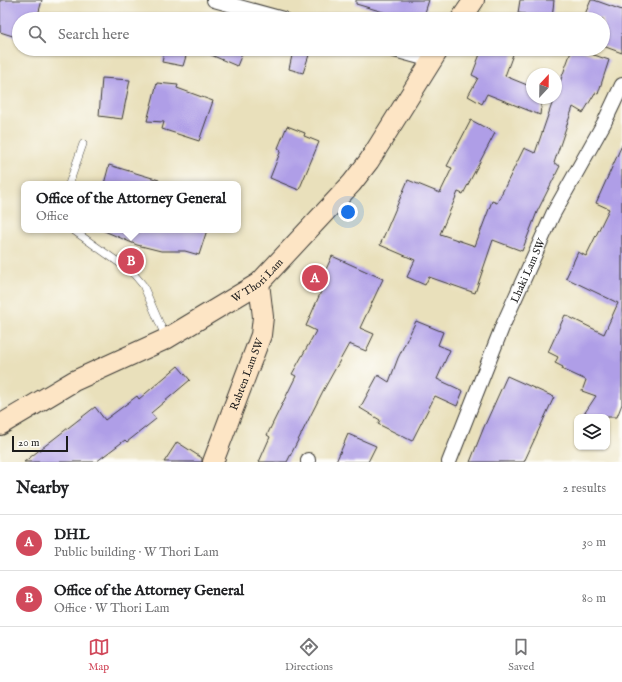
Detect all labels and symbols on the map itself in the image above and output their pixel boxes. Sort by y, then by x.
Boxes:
north arrow [526,68,562,104]
your location [338,202,358,222]
street label: Lhaki Lam SW [508,236,549,305]
pin: B [118,246,144,276]
street label: W Thori Lam [229,255,287,306]
pin: A [302,263,328,293]
street label: Rabten Lam SW [227,336,267,412]
scale bar [12,434,68,453]

